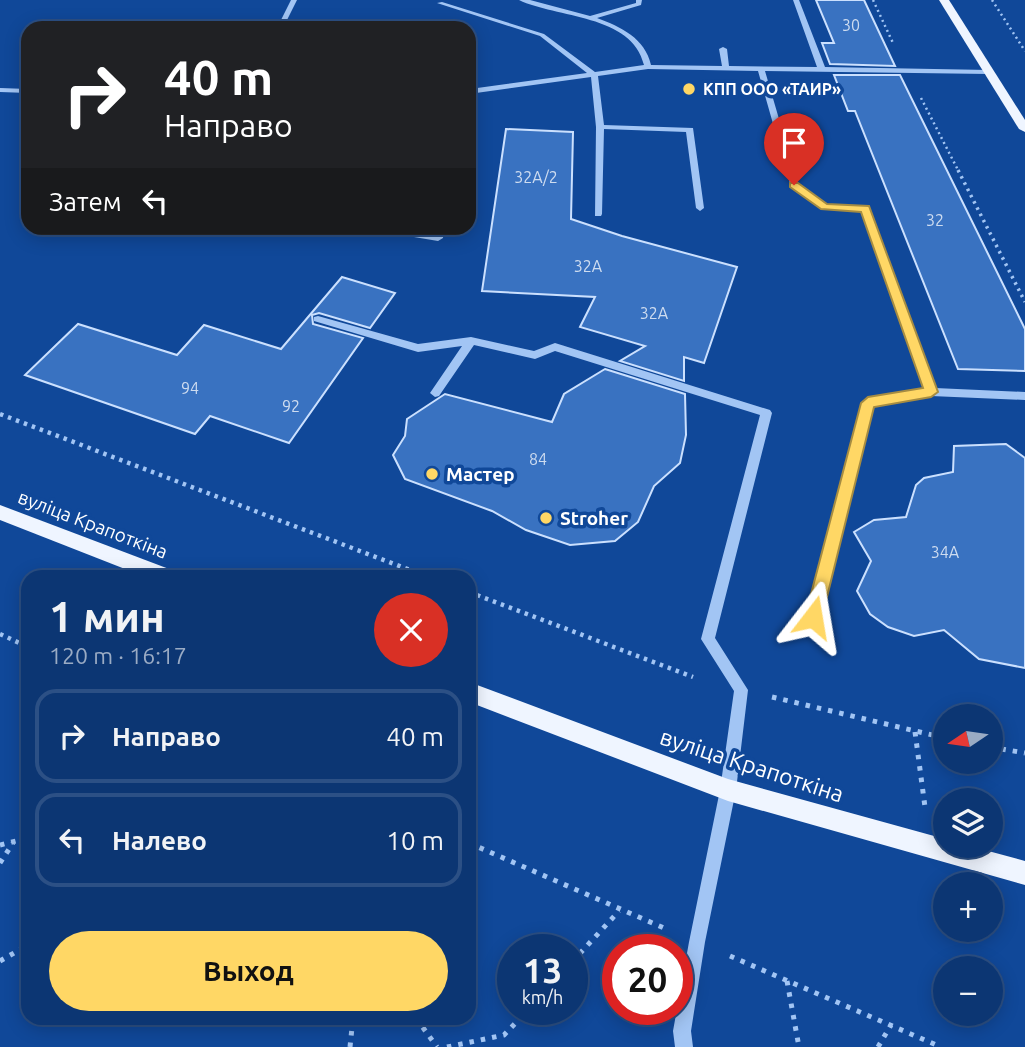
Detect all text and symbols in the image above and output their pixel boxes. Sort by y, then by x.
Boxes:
house number: 30 [842,16,860,34]
icon: right [49,49,140,140]
text: 40 m [164,49,273,104]
place label: КПП ООО «ТАИР» [703,80,841,98]
marker: КПП ООО «ТАИР» [681,81,697,97]
text: Направо [164,107,293,143]
pin [764,113,824,185]
icon: arrive [775,124,813,162]
house number: 32А/2 [514,168,558,186]
icon: left [136,182,174,220]
text: Затем [49,187,122,216]
house number: 32 [926,211,944,229]
house number: 32А [574,257,603,275]
house number: 32А [640,304,669,322]
house number: 94 [181,379,199,397]
house number: 92 [282,397,300,415]
house number: 84 [529,450,547,468]
place label: Мастер [446,463,515,485]
marker: Мастер [424,466,440,482]
street label: вуліца Крапоткіна [15,485,171,563]
place label: Stroher [560,507,628,529]
marker: Stroher [538,510,554,526]
house number: 34А [931,543,960,561]
position arrow [776,580,850,654]
text: 1 мин [49,593,165,640]
button: close [374,593,448,667]
text: 120 m · 16:17 [49,643,187,668]
north arrow [933,704,1003,774]
map controls [933,704,1003,1026]
icon: right [53,717,91,755]
text: Направо [112,722,221,751]
text: 40 m [386,722,444,751]
street label: вуліца Крапоткіна [657,723,847,807]
button: layers [933,788,1003,858]
icon: left [53,821,91,859]
text: Налево [112,826,207,855]
text: 10 m [386,826,444,855]
button: + [933,872,1003,942]
button: Выход [49,931,448,1011]
speed limit sign: 20 [602,934,693,1025]
text: 13 [523,950,562,990]
button: − [933,956,1003,1026]
text: km/h [522,987,563,1007]

